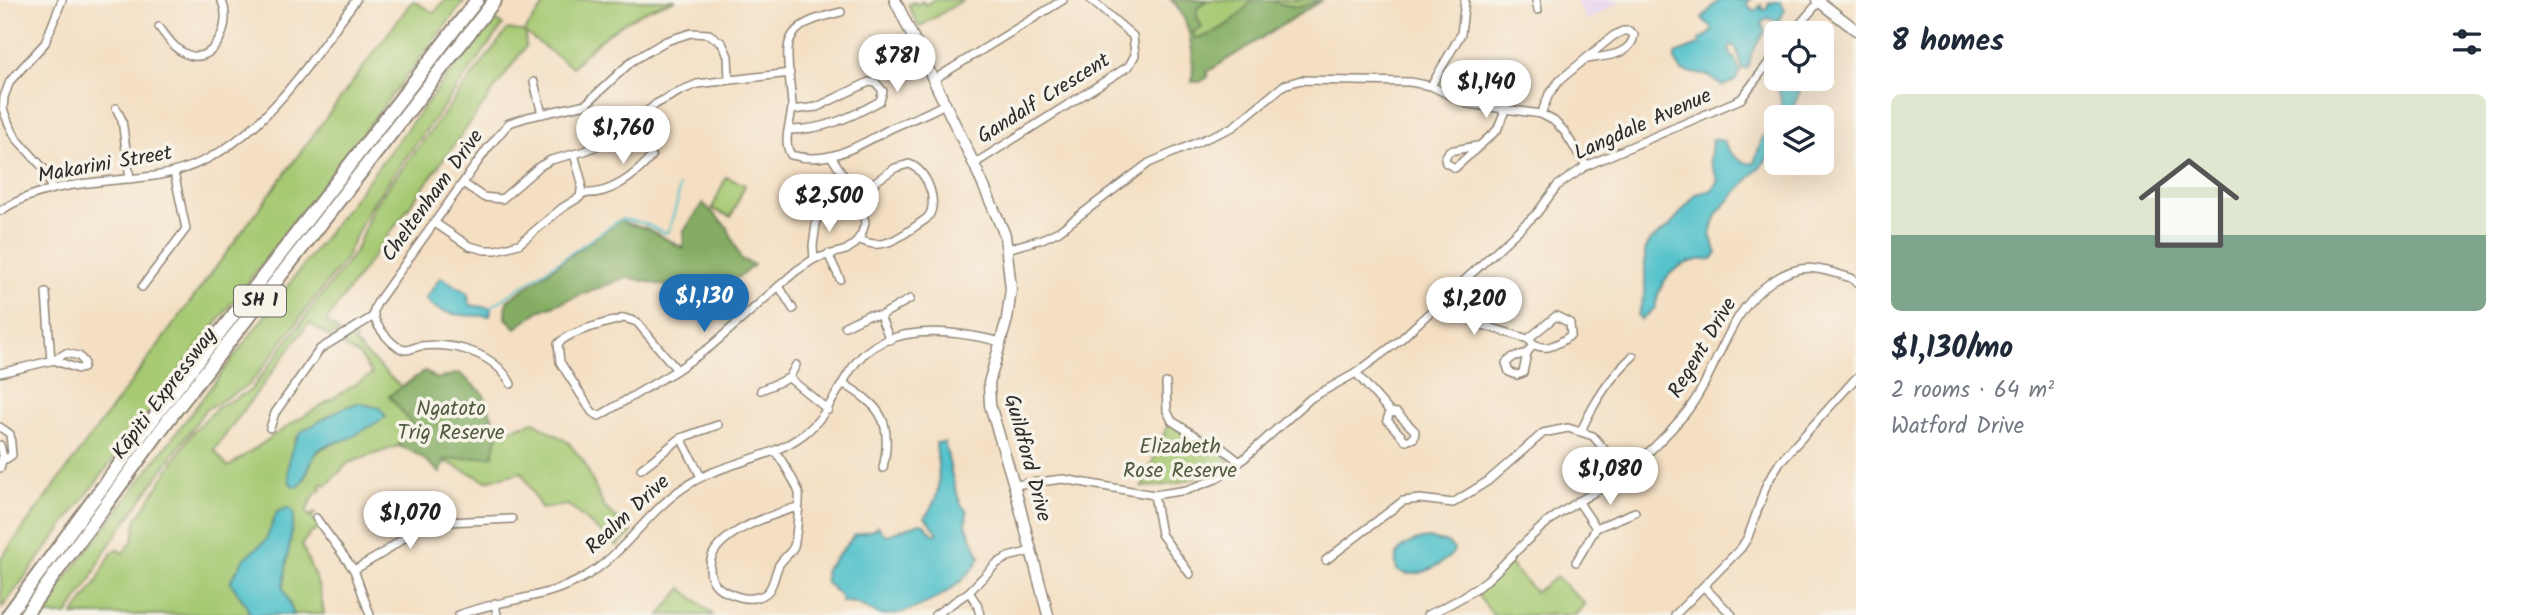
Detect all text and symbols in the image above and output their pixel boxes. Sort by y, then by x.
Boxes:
text: 8 homes [1891,18,2004,66]
map controls [1764,21,1834,175]
button: locate [1764,21,1834,91]
icon: filters [2448,23,2486,61]
pin: $781 [856,34,938,94]
text: $781 [875,39,920,75]
street label: Gandalf Crescent [971,44,1118,153]
pin: $1,140 [1429,60,1543,120]
text: $1,140 [1457,65,1515,101]
street label: Langdale Avenue [1569,80,1718,170]
button: layers [1764,105,1834,175]
pin: $1,760 [566,106,680,166]
text: $1,760 [592,111,654,147]
street label: Cheltenham Drive [373,122,493,269]
street label: Makarini Street [35,137,176,193]
icon: home [2126,140,2252,266]
pin: $2,500 [772,174,886,234]
text: $2,500 [795,179,863,215]
pin: $1,130 [647,274,761,334]
pin: $1,200 [1417,278,1531,337]
text: $1,130 [675,279,733,315]
text: $1,200 [1442,282,1506,318]
road number: SH 1 [234,286,286,316]
street label: Regent Drive [1660,291,1746,405]
street label: Kāpiti Expressway [104,321,226,467]
text: $1,130/mo [1891,325,2013,373]
text: 2 rooms · 64 m² [1891,373,2054,409]
street label: Guildford Drive [994,391,1060,526]
park label: Ngatoto Trig Reserve [398,393,505,450]
text: Watford Drive [1891,409,2024,445]
park label: Elizabeth Rose Reserve [1123,431,1238,488]
pin: $1,080 [1553,448,1667,507]
text: $1,080 [1578,452,1642,488]
street label: Realm Drive [578,467,678,563]
pin: $1,070 [353,491,467,551]
text: $1,070 [379,496,441,532]

